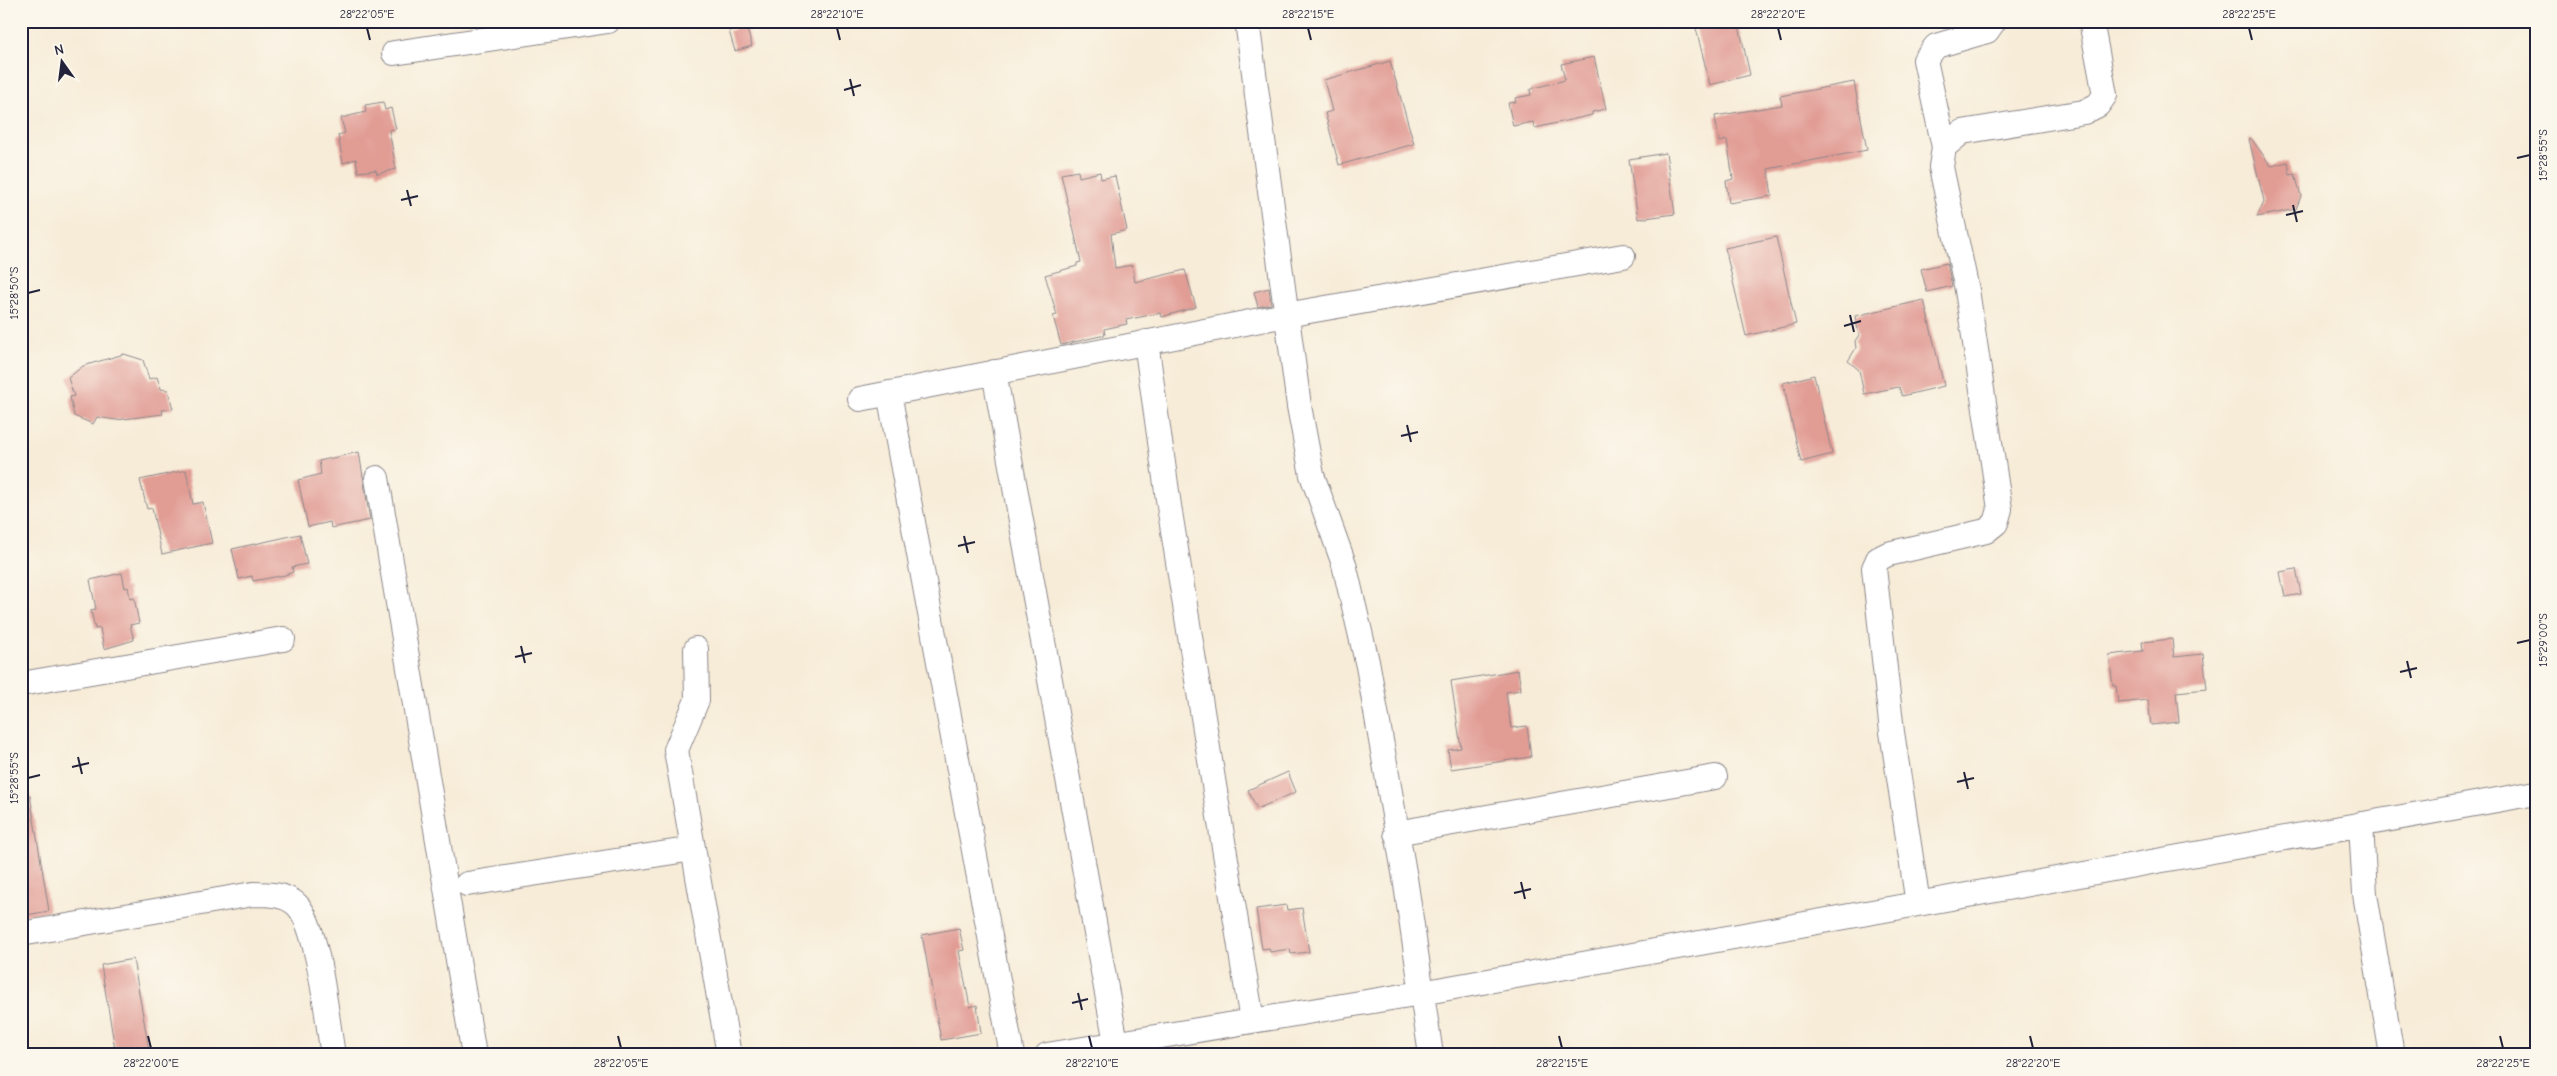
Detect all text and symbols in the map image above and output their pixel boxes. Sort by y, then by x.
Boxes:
text: 28°22'05"E [340,7,394,21]
text: 28°22'10"E [811,7,863,21]
text: 28°22'15"E [1282,7,1334,21]
text: 28°22'20"E [1751,7,1805,21]
text: 28°22'25"E [2222,7,2276,21]
north arrow [38,38,88,88]
text: N [52,41,65,59]
text: 15°28'55"S [2536,129,2550,181]
text: 15°28'50"S [7,266,21,319]
text: 15°29'00"S [2536,613,2550,667]
text: 15°28'55"S [7,752,21,804]
text: 28°22'00"E [123,1056,179,1070]
text: 28°22'05"E [594,1056,648,1070]
text: 28°22'10"E [1066,1056,1118,1070]
text: 28°22'15"E [1536,1056,1588,1070]
text: 28°22'20"E [2006,1056,2060,1070]
text: 28°22'25"E [2476,1056,2530,1070]

